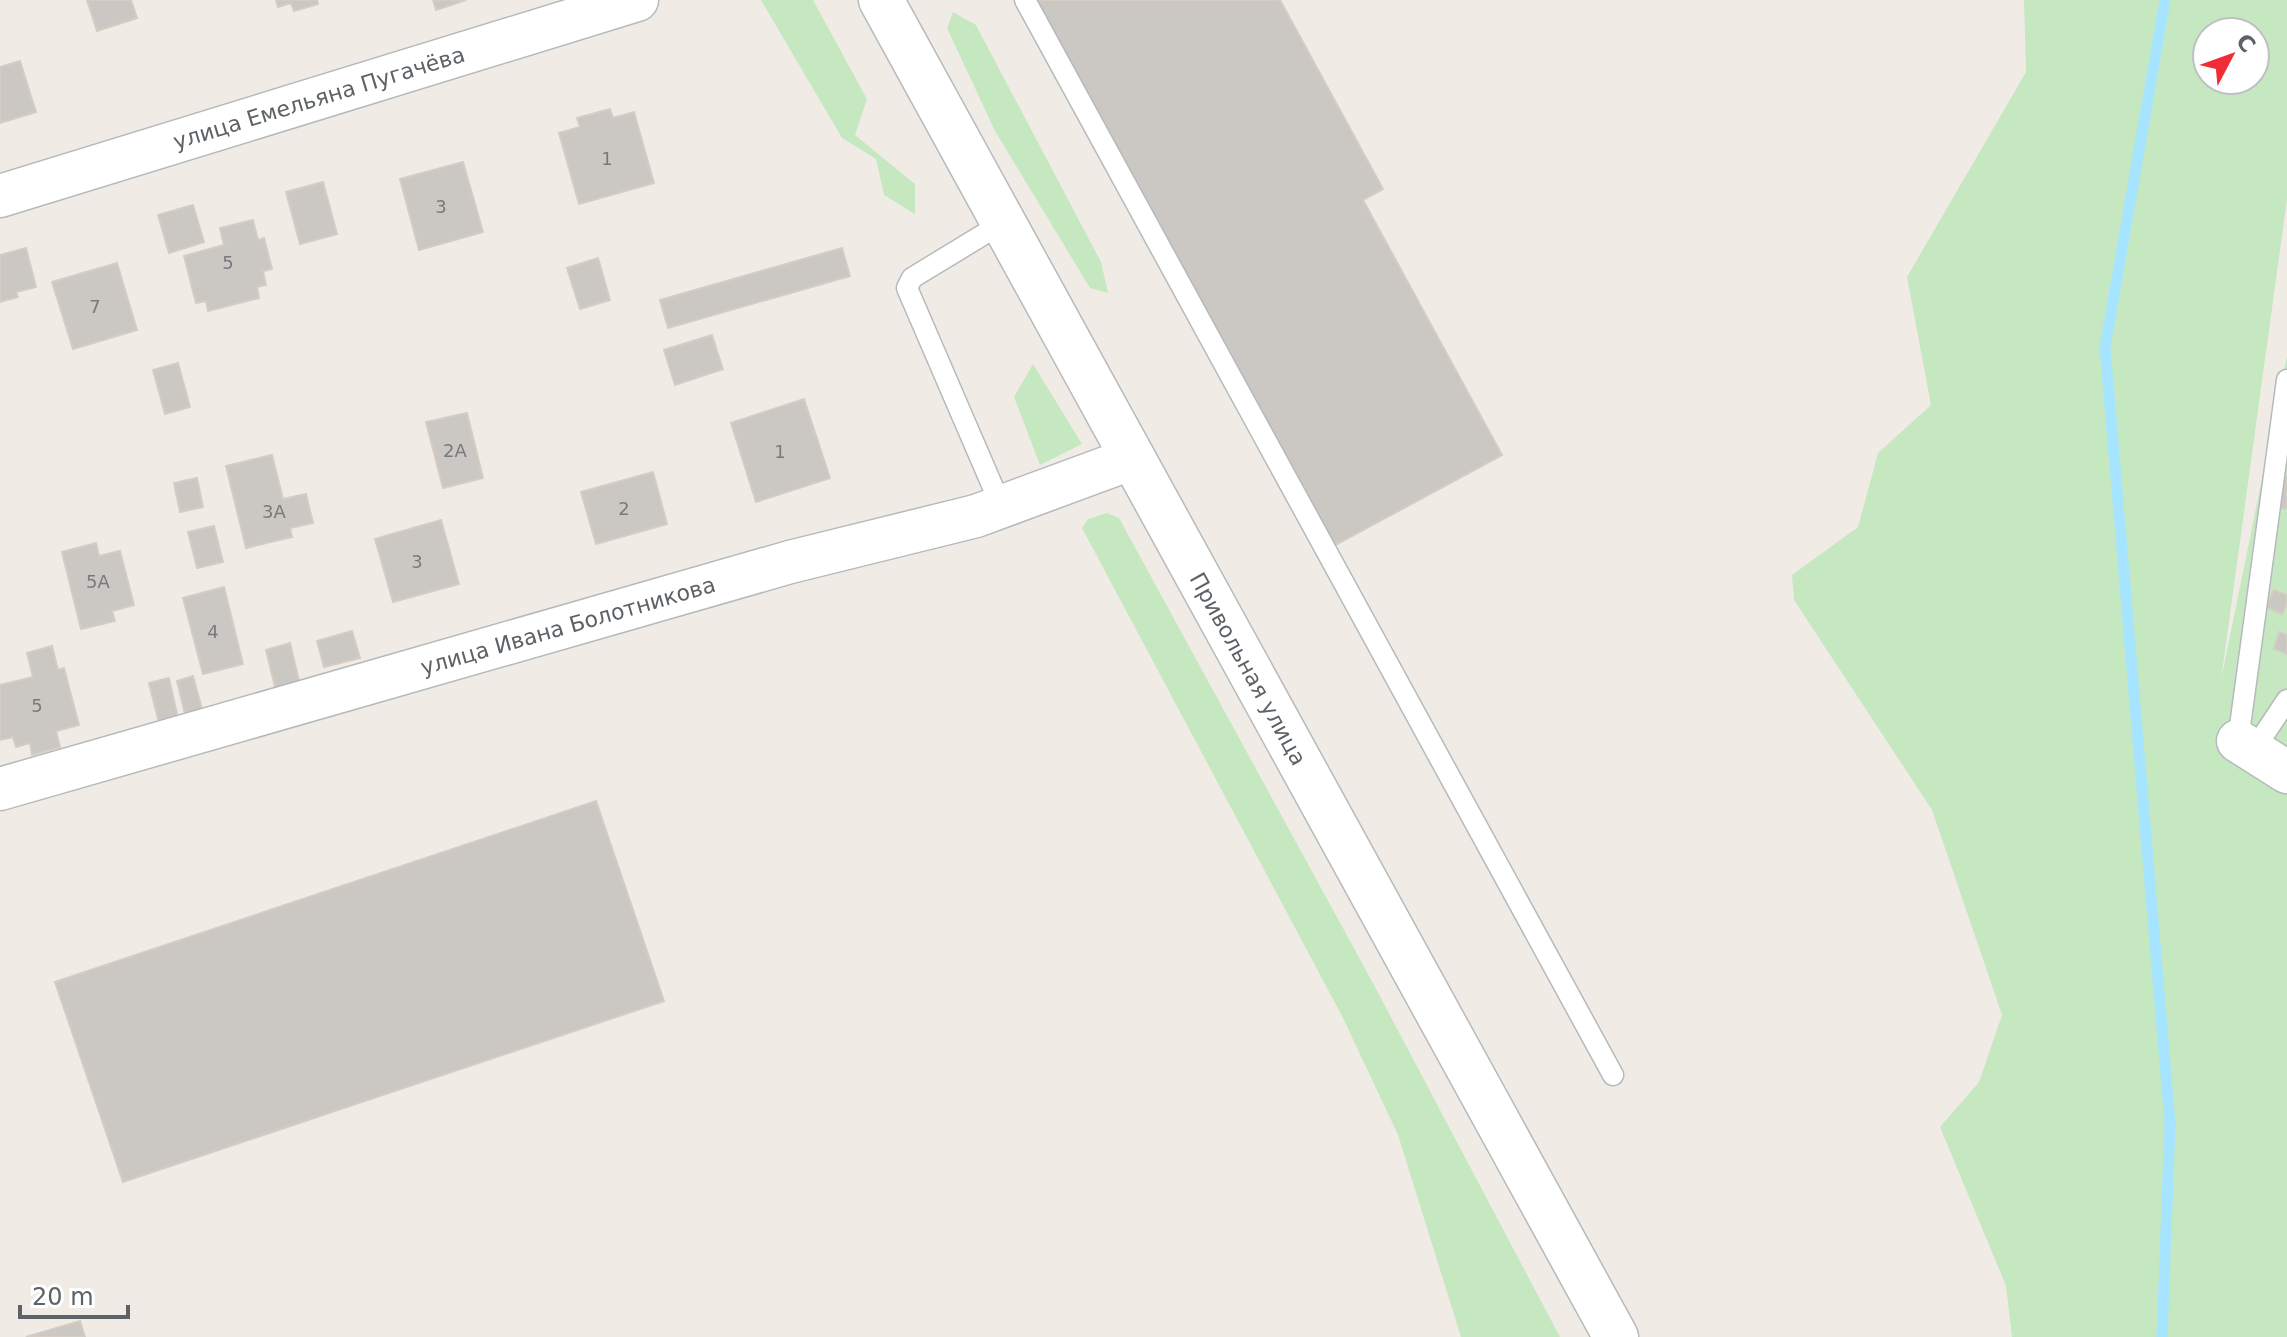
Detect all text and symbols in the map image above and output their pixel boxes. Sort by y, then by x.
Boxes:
north arrow [2191,16,2271,96]
text: С [2231,29,2260,58]
street label: улица Емельяна Пугачёва [170,42,468,154]
house number: 1 [601,148,613,169]
house number: 3 [435,196,447,217]
house number: 5 [222,252,234,273]
house number: 7 [89,296,101,317]
house number: 2А [443,440,468,461]
house number: 1 [774,441,786,462]
house number: 2 [618,498,630,519]
house number: 3А [262,501,287,522]
house number: 3 [411,551,423,572]
street label: Привольная улица [1185,568,1311,770]
house number: 5А [86,571,111,592]
street label: улица Ивана Болотникова [418,572,718,680]
house number: 4 [207,621,219,642]
house number: 5 [31,695,43,716]
scale bar [20,1269,128,1319]
text: 20 m [32,1283,94,1311]

